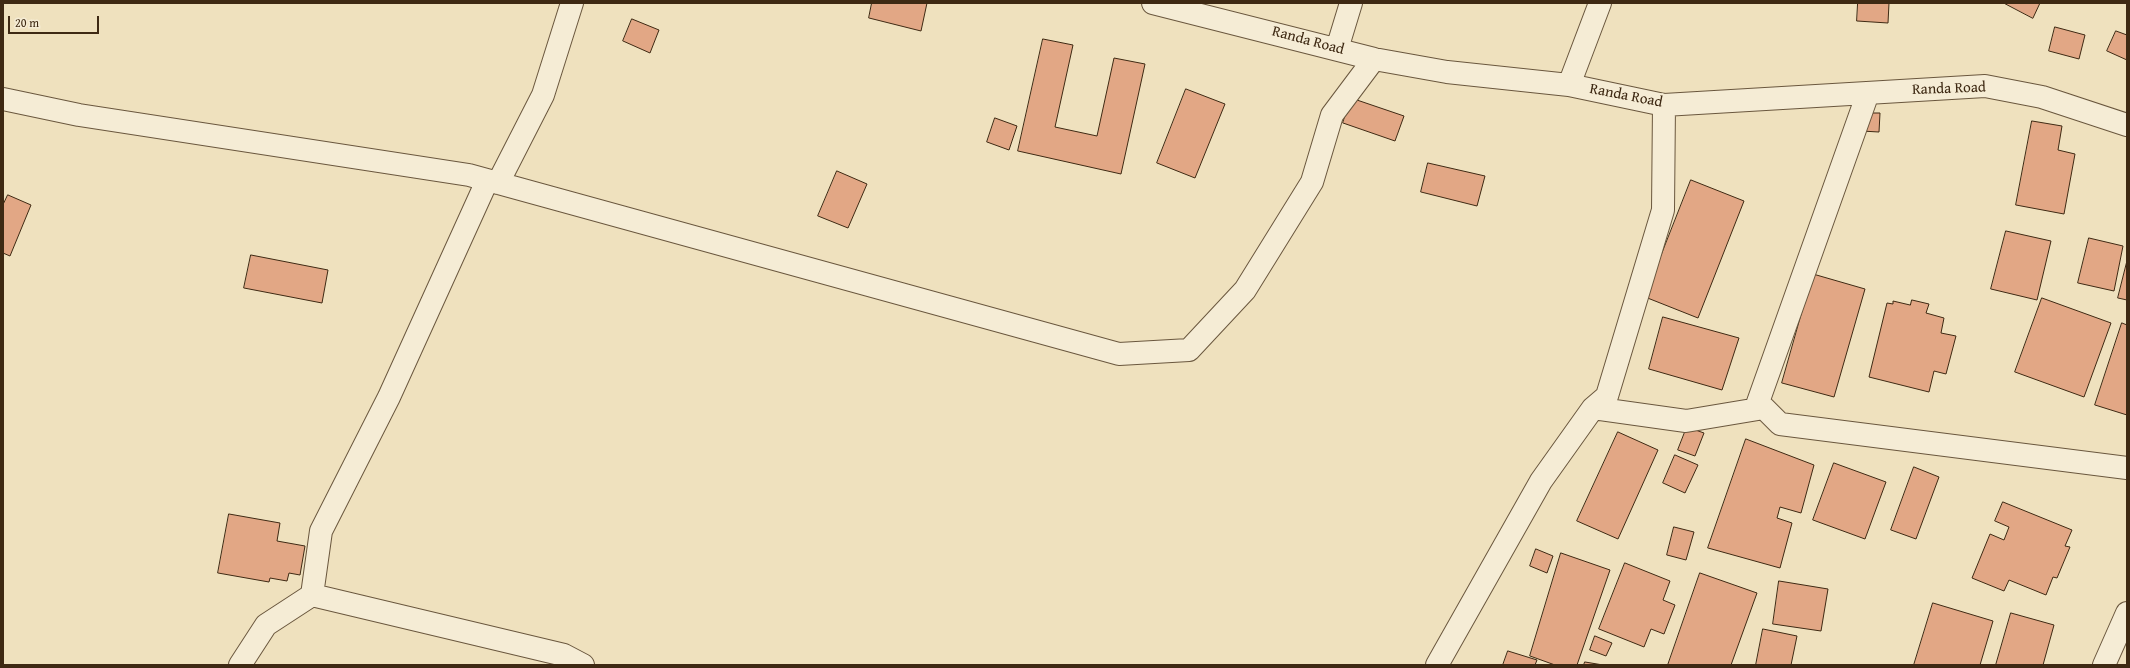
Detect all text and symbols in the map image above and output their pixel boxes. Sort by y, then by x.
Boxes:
scale bar [10,8,101,34]
text: 20 m [15,14,39,31]
street label: Randa Road [1270,23,1346,59]
street label: Randa Road [1912,79,1986,99]
street label: Randa Road [1588,80,1664,112]

